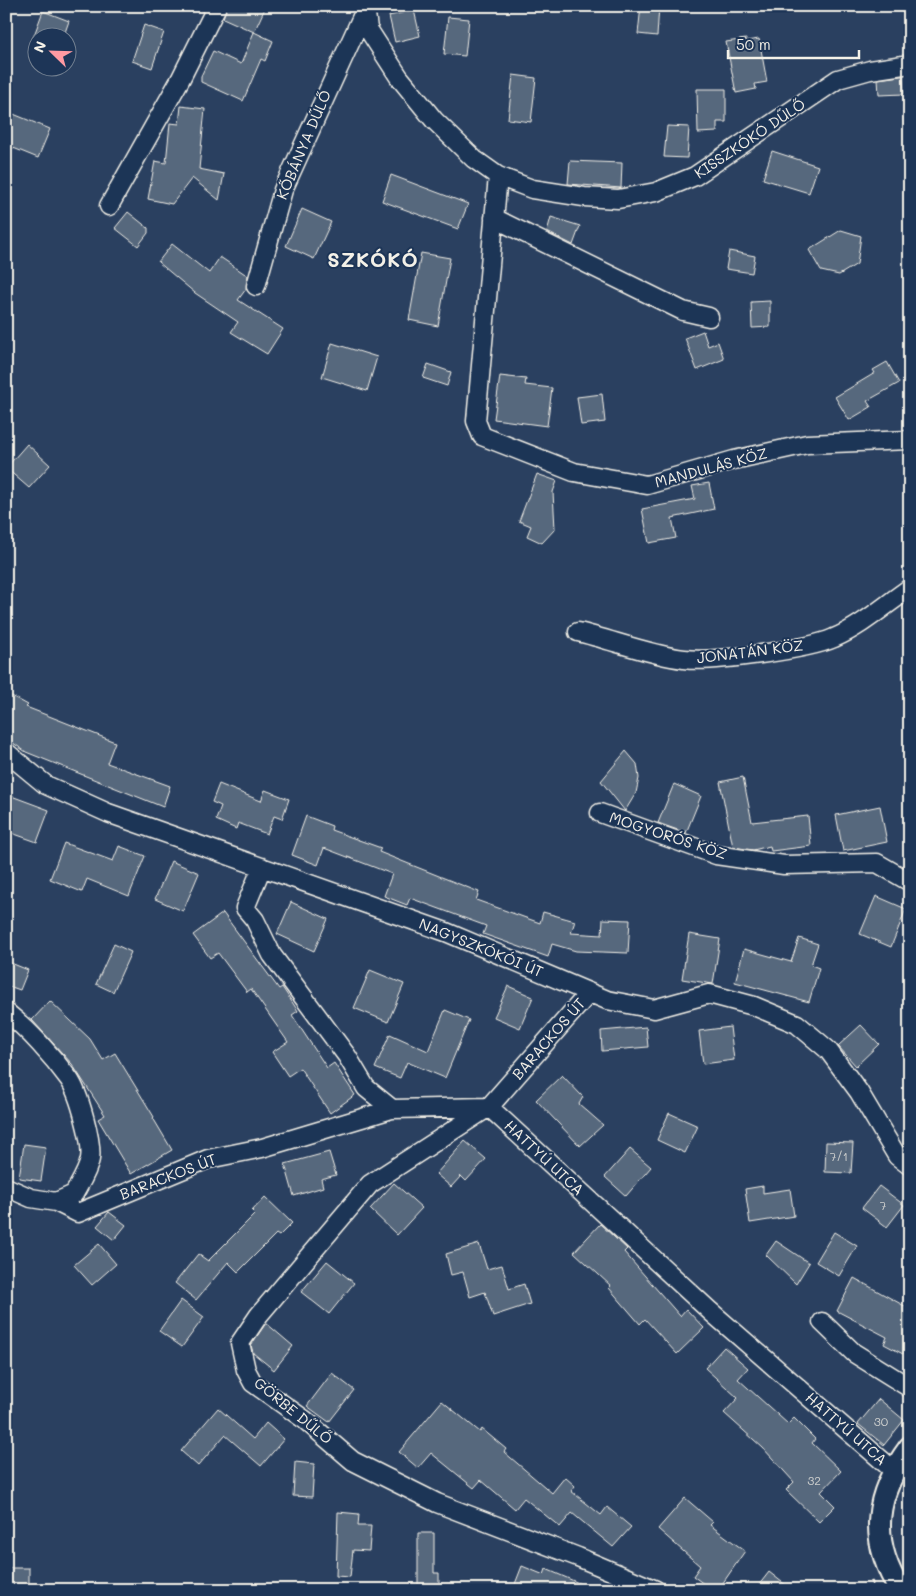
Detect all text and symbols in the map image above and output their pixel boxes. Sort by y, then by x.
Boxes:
north arrow [28,28,78,78]
scale bar [728,28,860,60]
text: 50 m [736,34,771,54]
text: N [29,38,50,55]
street label: KŐBÁNYA DŰLŐ [271,87,335,202]
street label: KISSZKÓKÓ DŰLŐ [690,94,809,183]
district label: SZKÓKÓ [327,246,419,272]
street label: MANDULÁS KÖZ [652,442,769,492]
street label: JONATÁN KÖZ [695,635,804,667]
street label: MOGYORÓS KÖZ [607,807,730,863]
street label: NAGYSZKÓKÓI ÚT [416,913,547,981]
street label: BARACKOS ÚT [507,993,589,1083]
street label: HATTYÚ UTCA [501,1115,589,1199]
street label: BARACKOS ÚT [116,1148,219,1204]
house number: 7/1 [830,1148,848,1164]
house number: 7 [880,1197,887,1213]
street label: GÖRBE DŰLŐ [250,1372,337,1448]
street label: HATTYÚ UTCA [802,1387,892,1469]
house number: 30 [874,1413,889,1429]
house number: 32 [807,1472,821,1488]

